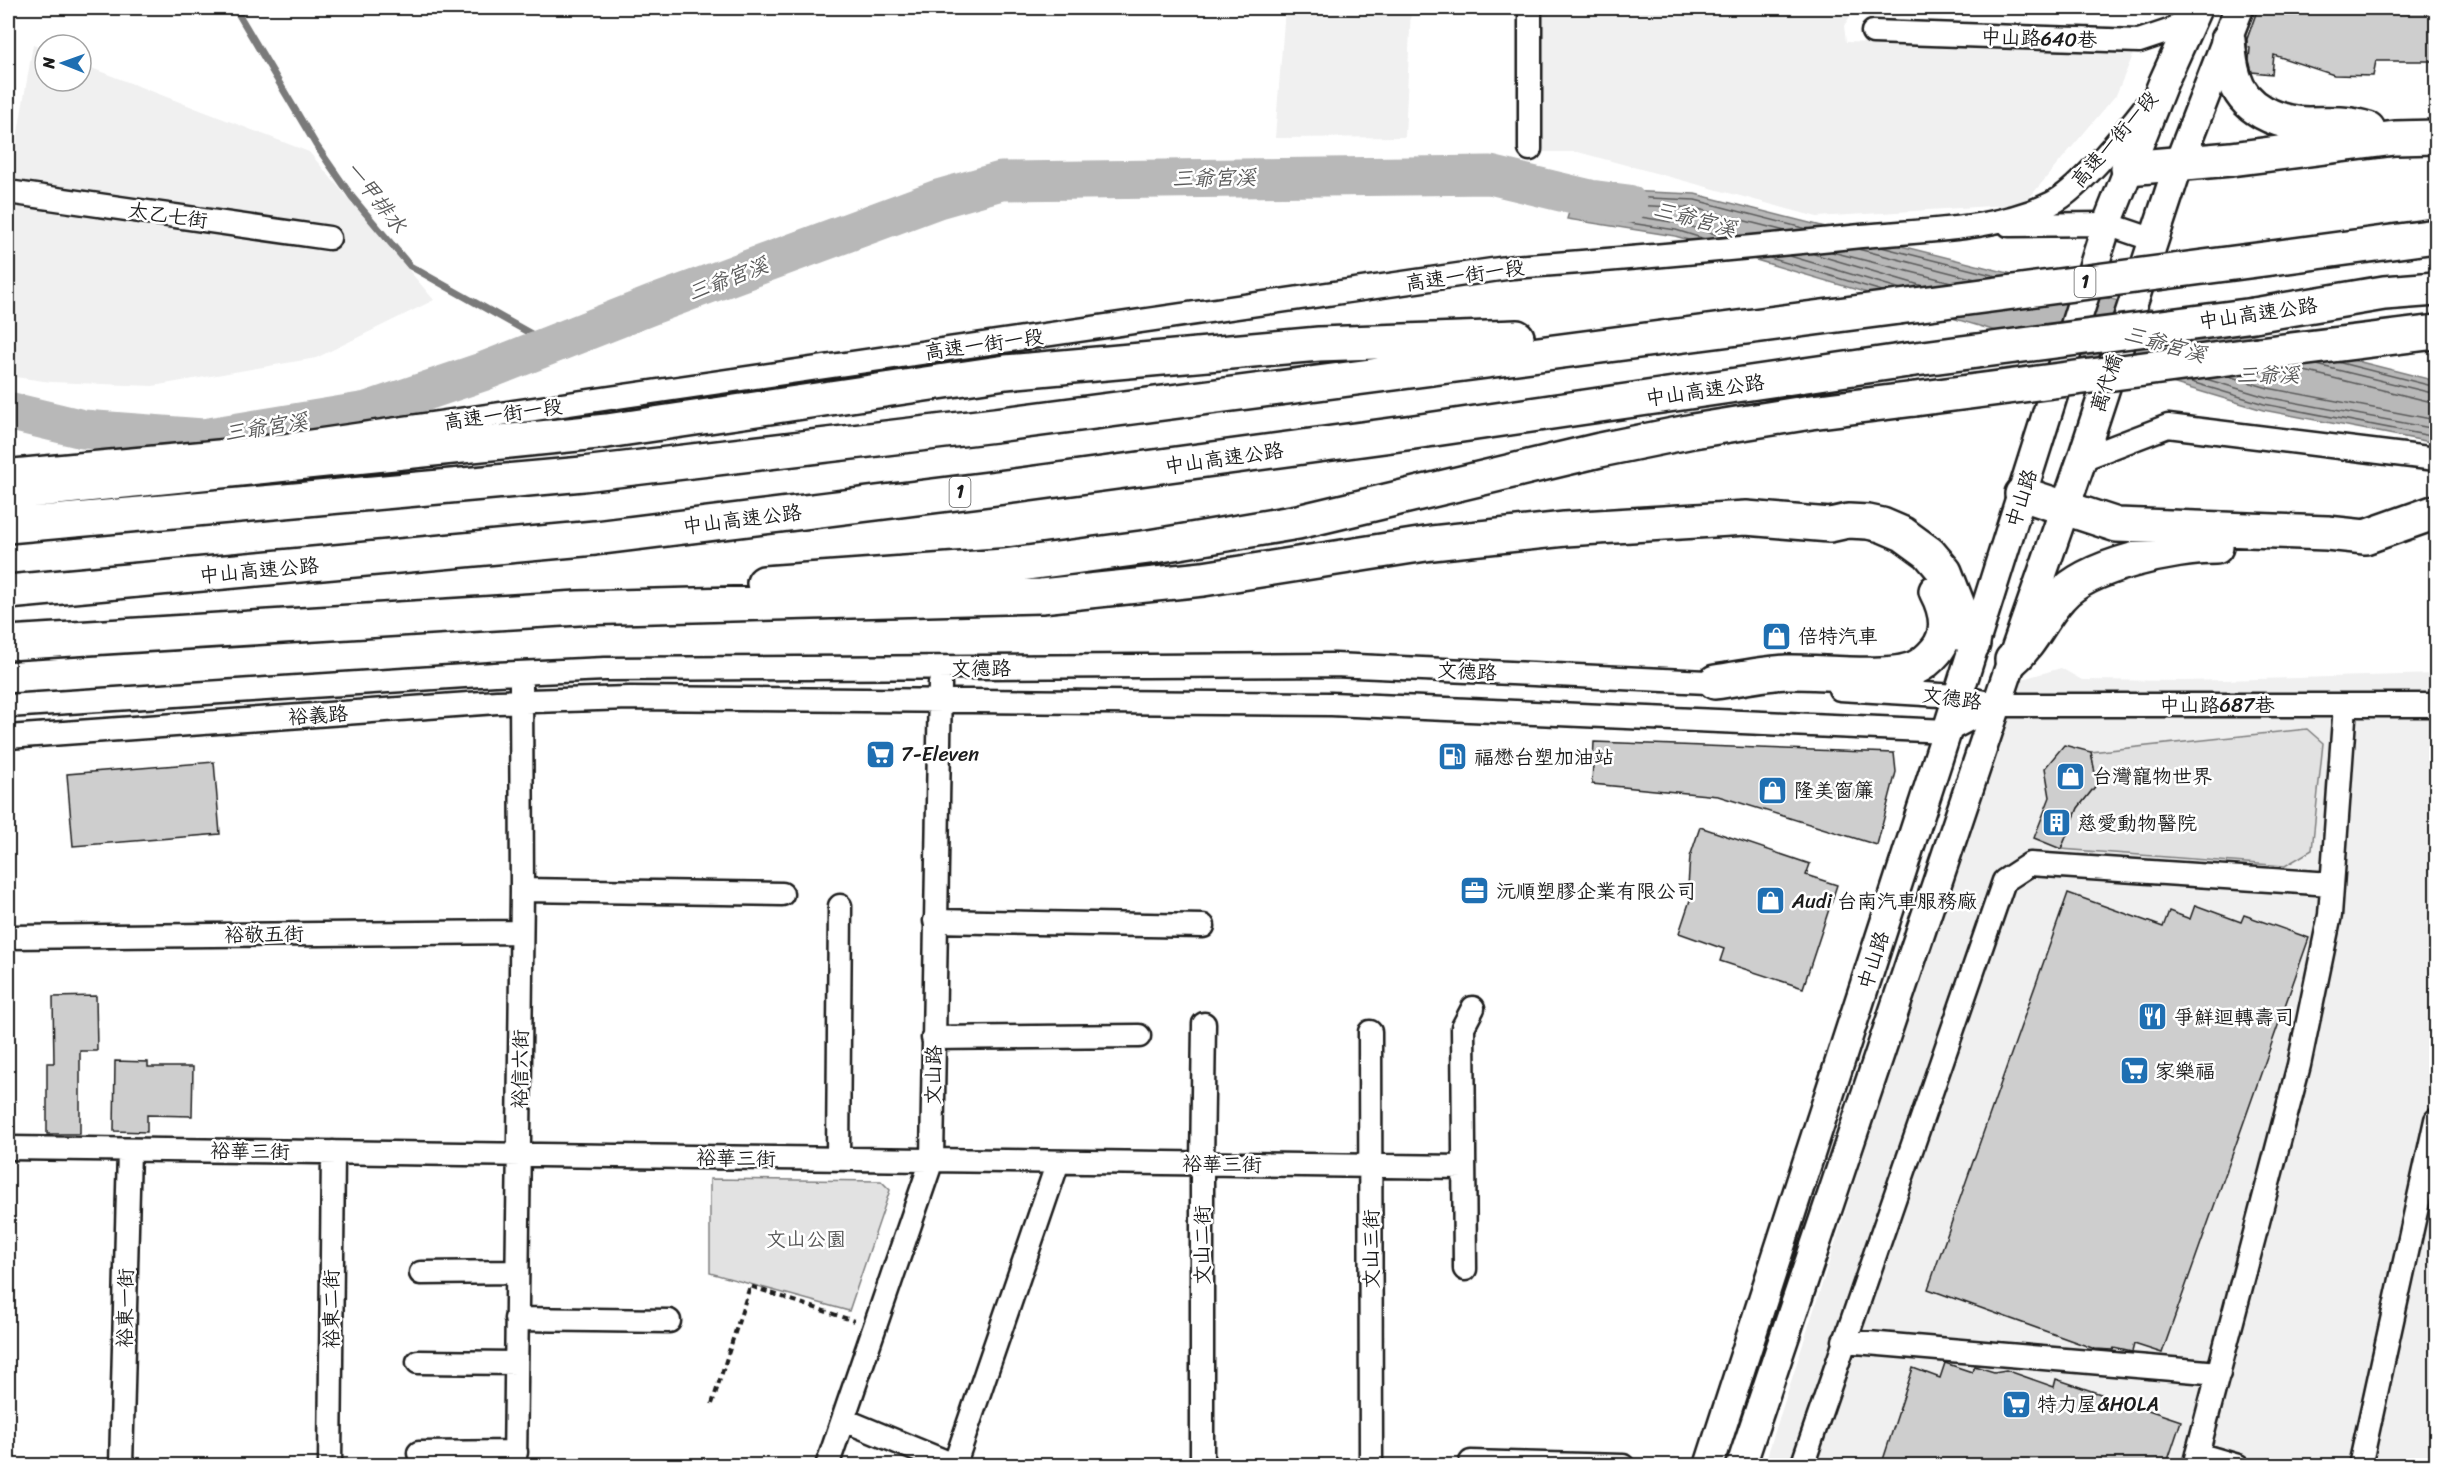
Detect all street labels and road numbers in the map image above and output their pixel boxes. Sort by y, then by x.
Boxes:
street label: 中山路640巷 [1980,19,2099,58]
street label: 高速一街一段 [2062,83,2167,196]
street label: 太乙七街 [126,193,210,238]
street label: 高速一街一段 [1403,250,1527,301]
road number: 1 [2074,267,2096,297]
street label: 中山高速公路 [2196,288,2321,339]
street label: 高速一街一段 [922,319,1046,370]
street label: 萬代橋 [2081,349,2132,417]
street label: 中山高速公路 [1643,365,1768,416]
street label: 高速一街一段 [441,389,565,440]
street label: 中山高速公路 [1162,433,1287,484]
street label: 中山路 [1996,463,2048,532]
road number: 1 [950,477,970,507]
street label: 中山高速公路 [680,495,805,544]
street label: 中山高速公路 [198,548,321,593]
street label: 文德路 [951,651,1012,686]
street label: 文德路 [1436,652,1499,691]
street label: 文德路 [1920,677,1985,720]
street label: 中山路687巷 [2160,688,2275,723]
street label: 裕義路 [287,696,350,735]
street label: 裕敬五街 [224,916,304,953]
street label: 中山路 [1848,925,1900,994]
street label: 裕信六街 [502,1029,539,1109]
street label: 文山路 [915,1044,952,1105]
street label: 裕華三街 [210,1133,290,1170]
street label: 裕華三街 [696,1140,776,1177]
street label: 裕華三街 [1182,1146,1262,1183]
street label: 文山二街 [1185,1205,1220,1285]
street label: 文山三街 [1354,1209,1389,1289]
street label: 裕東一街 [107,1268,144,1348]
street label: 裕東二街 [314,1269,349,1349]

